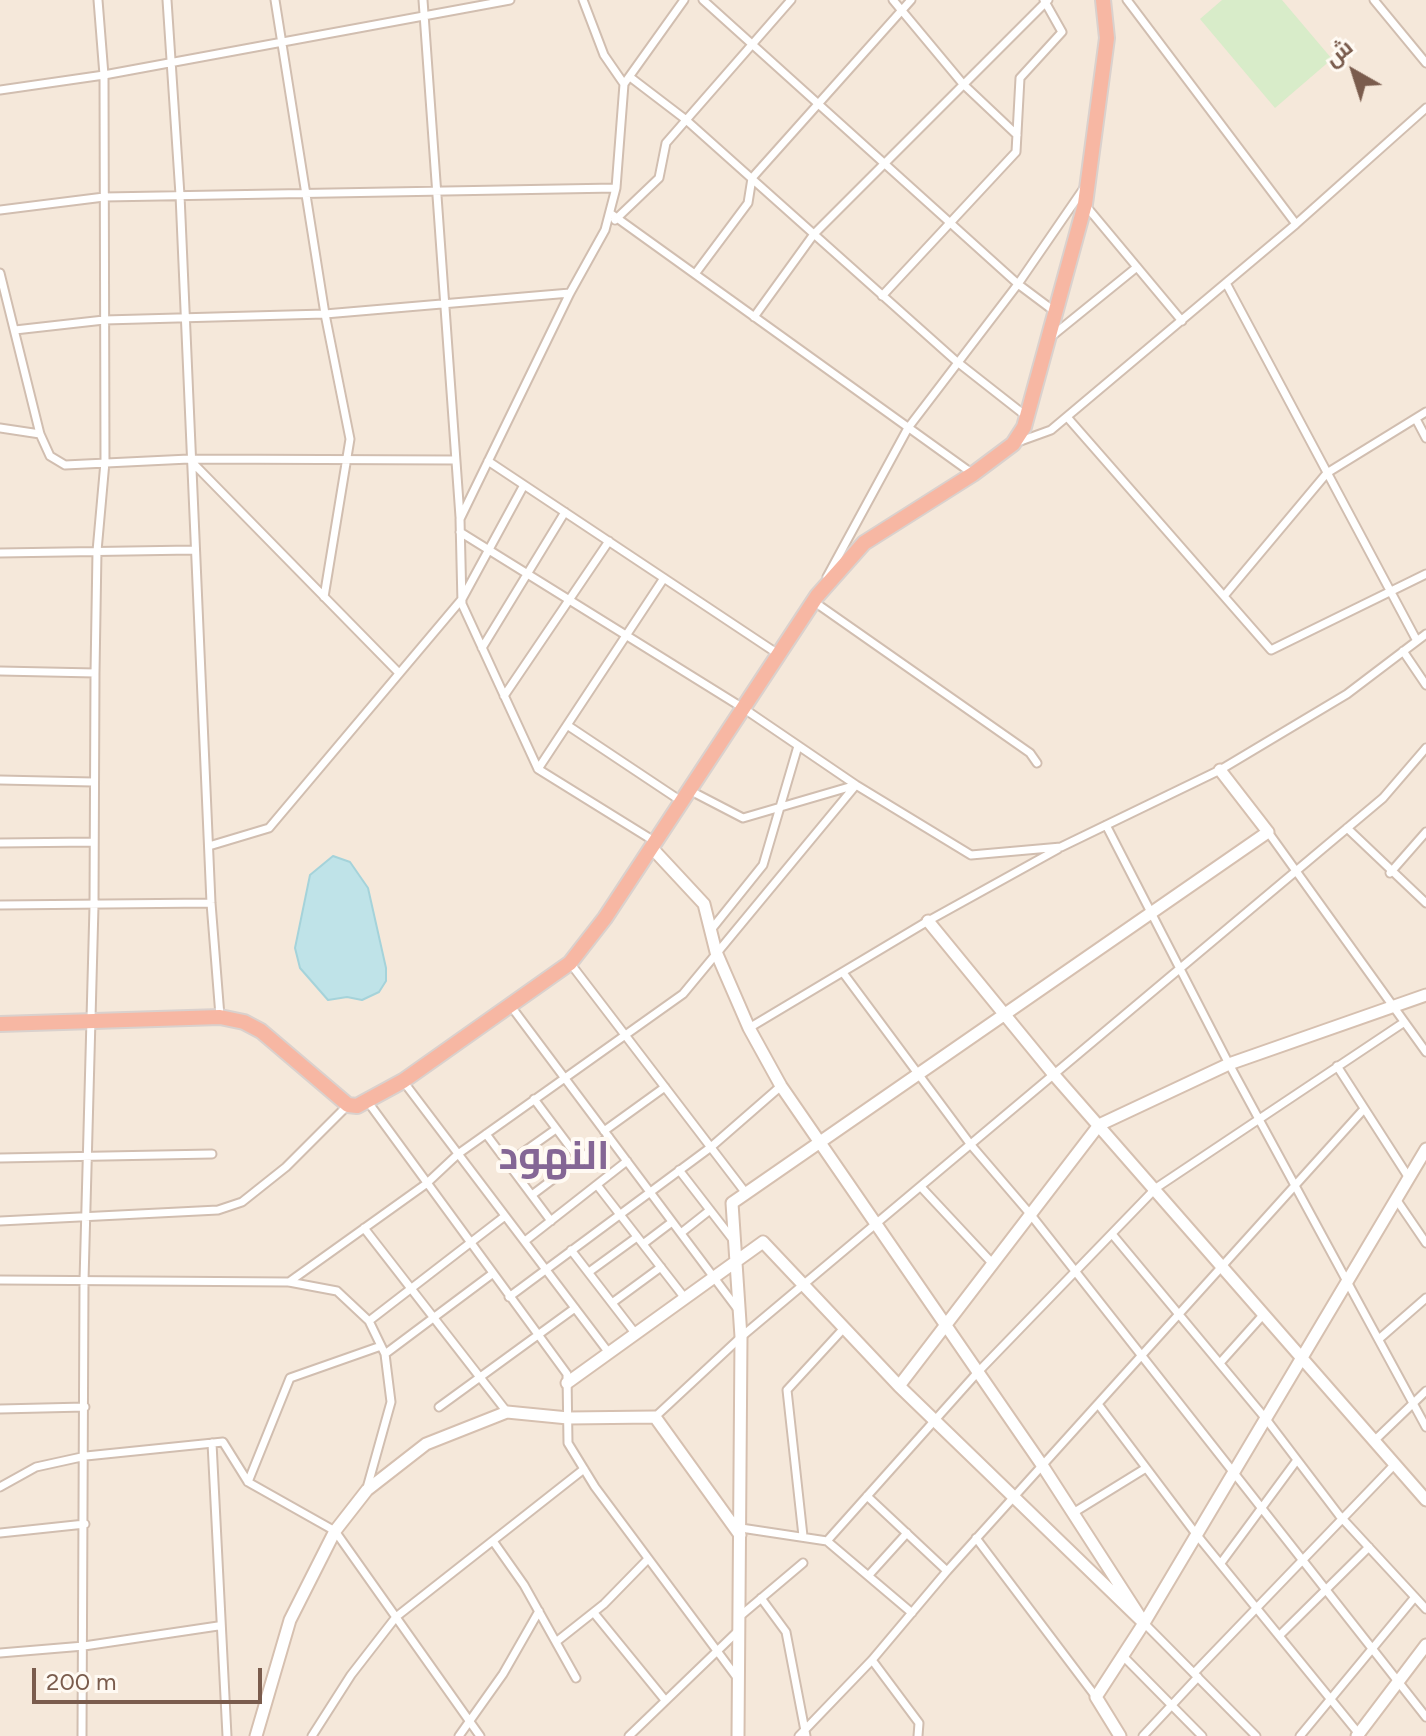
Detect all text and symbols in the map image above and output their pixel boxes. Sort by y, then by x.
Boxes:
north arrow [1314,32,1394,112]
text: ش [1319,34,1358,72]
district label: النهود [499,1133,609,1181]
scale bar [36,1652,266,1702]
text: 200 m [46,1667,117,1696]

